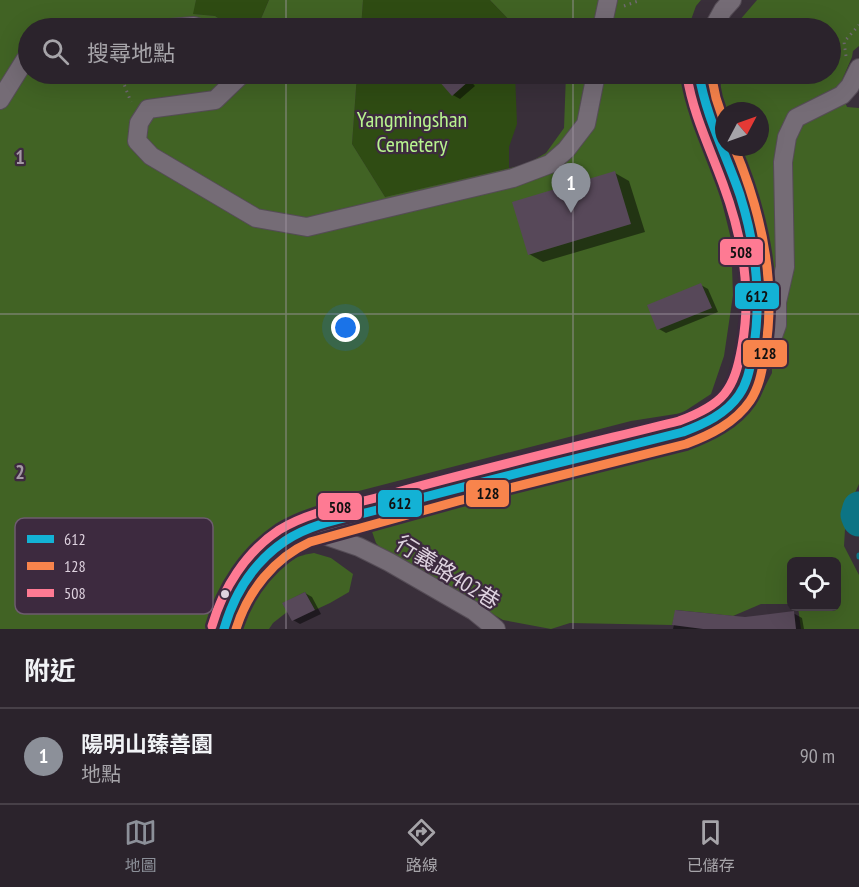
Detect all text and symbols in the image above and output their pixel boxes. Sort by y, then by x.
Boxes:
search box [18,18,841,84]
icon: search [39,35,72,68]
text: 搜尋地點 [87,39,175,67]
north arrow [715,102,769,156]
park label: Yangmingshan Cemetery [357,105,467,158]
text: 1 [15,144,25,170]
pin: 1 [552,164,590,213]
line badge: 508 [719,238,764,266]
text: 508 [730,242,752,262]
line badge: 612 [734,282,780,310]
text: 612 [746,286,768,306]
your location [331,313,360,342]
line badge: 128 [742,339,788,368]
text: 128 [754,343,776,363]
text: 2 [15,459,25,485]
line badge: 128 [465,479,510,508]
text: 128 [477,483,499,503]
line badge: 612 [377,489,423,518]
line badge: 508 [317,492,363,521]
text: 612 [389,493,411,513]
text: 508 [329,497,351,517]
legend [15,518,213,614]
text: 612 [64,529,86,549]
street label: 行義路402巷 [391,529,505,615]
text: 128 [64,556,86,576]
map controls [787,557,841,611]
button: locate [787,557,841,611]
text: 508 [64,583,86,603]
unlabelled marker [219,588,231,600]
text: 附近 [24,654,76,687]
text: 陽明山臻善園 [81,730,213,758]
text: 1 [39,743,48,769]
text: 90 m [800,743,835,769]
text: 地點 [81,761,121,787]
tab: 地圖 [124,816,157,876]
tab: 路線 [405,816,438,876]
tab: 已儲存 [687,816,735,876]

